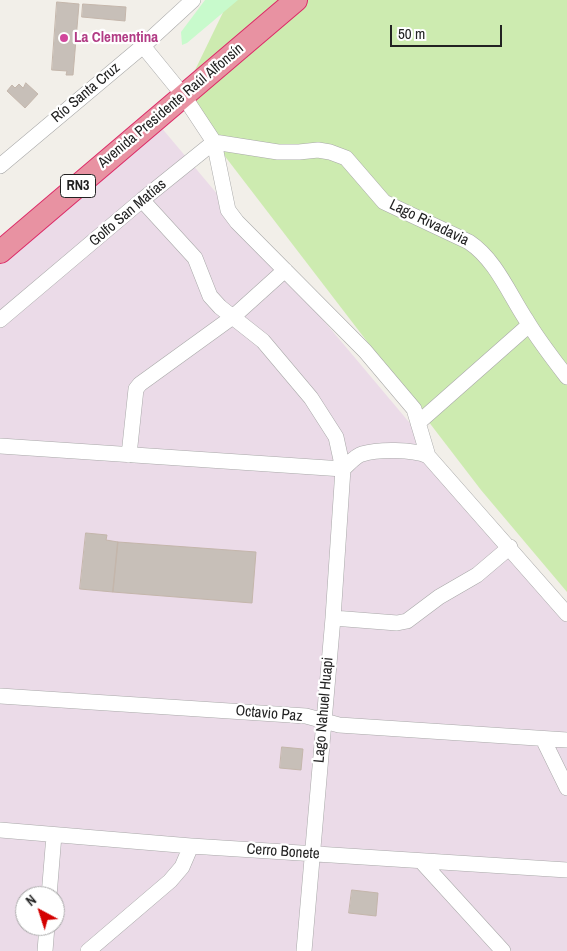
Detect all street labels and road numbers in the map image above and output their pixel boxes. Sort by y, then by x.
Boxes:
street label: Avenida Presidente Raúl Alfonsín [95,40,247,172]
street label: Río Santa Cruz [48,59,124,127]
road number: RN3 [60,175,96,198]
street label: Golfo San Matías [86,176,170,250]
street label: Lago Rivadavia [386,196,472,250]
street label: Lago Nahuel Huapi [310,656,338,764]
street label: Octavio Paz [235,702,303,726]
street label: Cerro Bonete [246,840,320,864]

